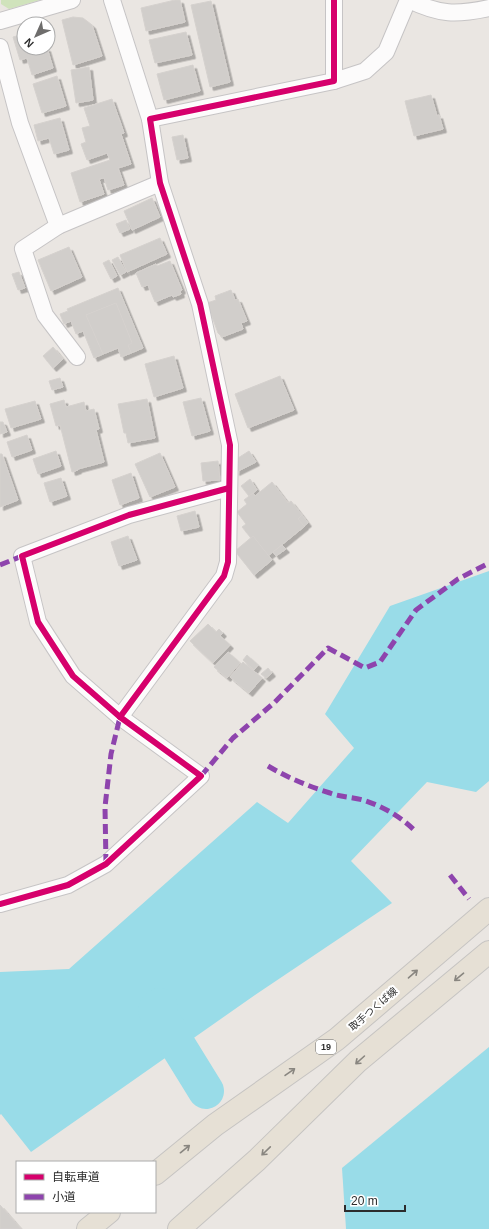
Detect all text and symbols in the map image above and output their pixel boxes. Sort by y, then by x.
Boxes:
north arrow [16,16,56,56]
text: N [22,36,36,50]
one-way arrow [408,970,418,979]
one-way arrow [454,972,464,981]
street label: 取手つくば線 [347,985,399,1033]
road number: 19 [316,1040,336,1054]
one-way arrow [354,1056,365,1065]
one-way arrow [284,1068,295,1076]
one-way arrow [180,1145,191,1154]
one-way arrow [261,1146,271,1156]
legend [16,1161,156,1213]
text: 自転車道 [52,1170,100,1184]
scale bar [345,1187,405,1213]
text: 小道 [52,1190,76,1204]
text: 20 m [351,1194,378,1208]

